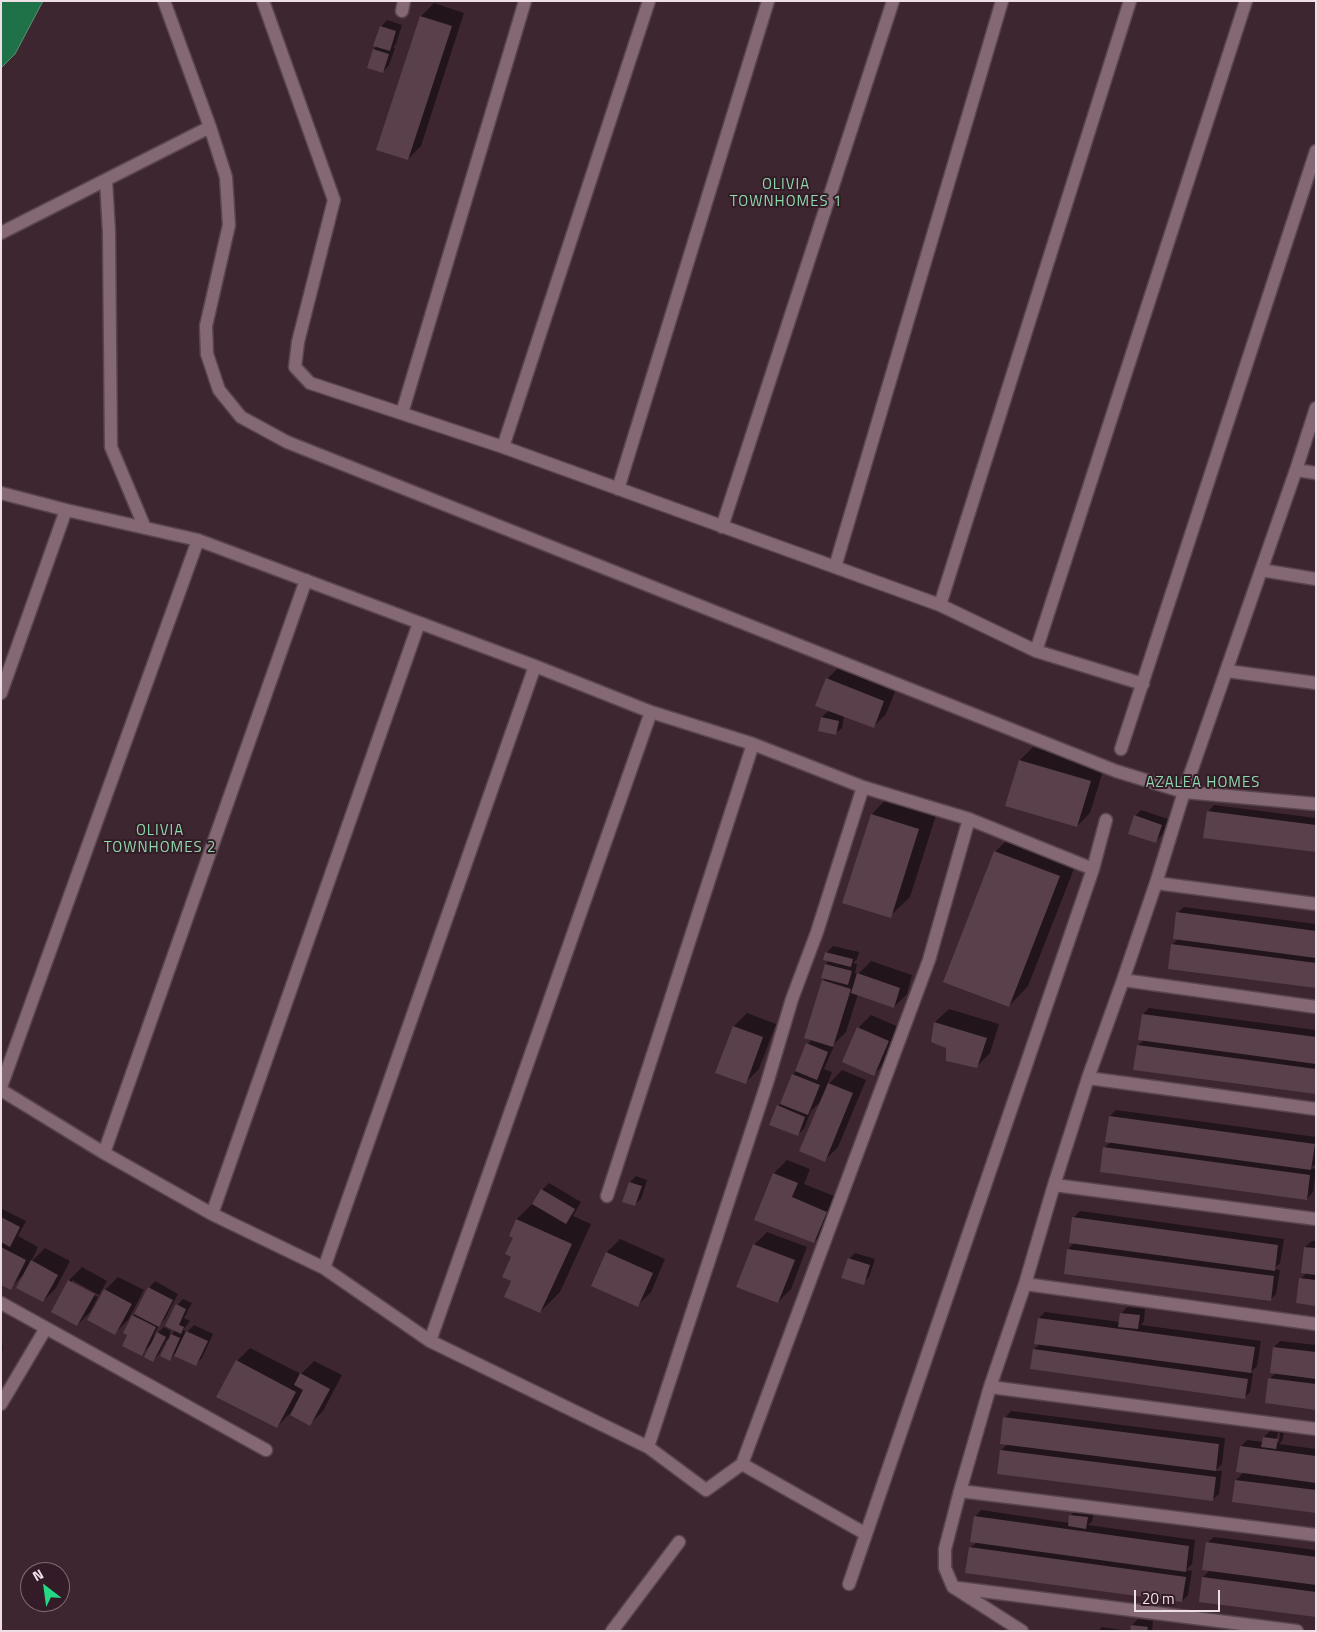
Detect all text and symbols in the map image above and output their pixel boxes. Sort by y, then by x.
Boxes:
district label: OLIVIA TOWNHOMES 1 [728,176,844,211]
district label: AZALEA HOMES [1144,774,1262,792]
district label: OLIVIA TOWNHOMES 2 [102,822,218,857]
north arrow [20,1562,70,1612]
text: N [28,1563,47,1586]
scale bar [1137,1580,1223,1612]
text: 20 m [1142,1587,1175,1610]

